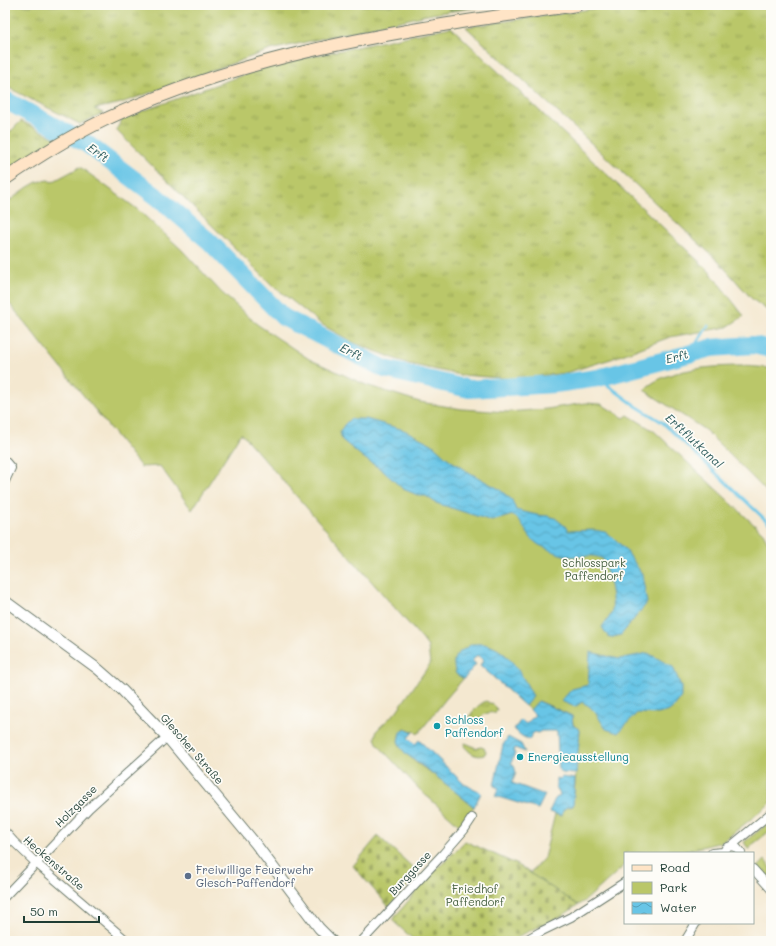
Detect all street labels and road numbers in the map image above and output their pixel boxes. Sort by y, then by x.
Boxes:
street label: Glescher Straße [158,710,227,787]
street label: Holzgasse [51,781,100,830]
street label: Heckenstraße [21,832,88,893]
street label: Burggasse [385,847,434,898]

